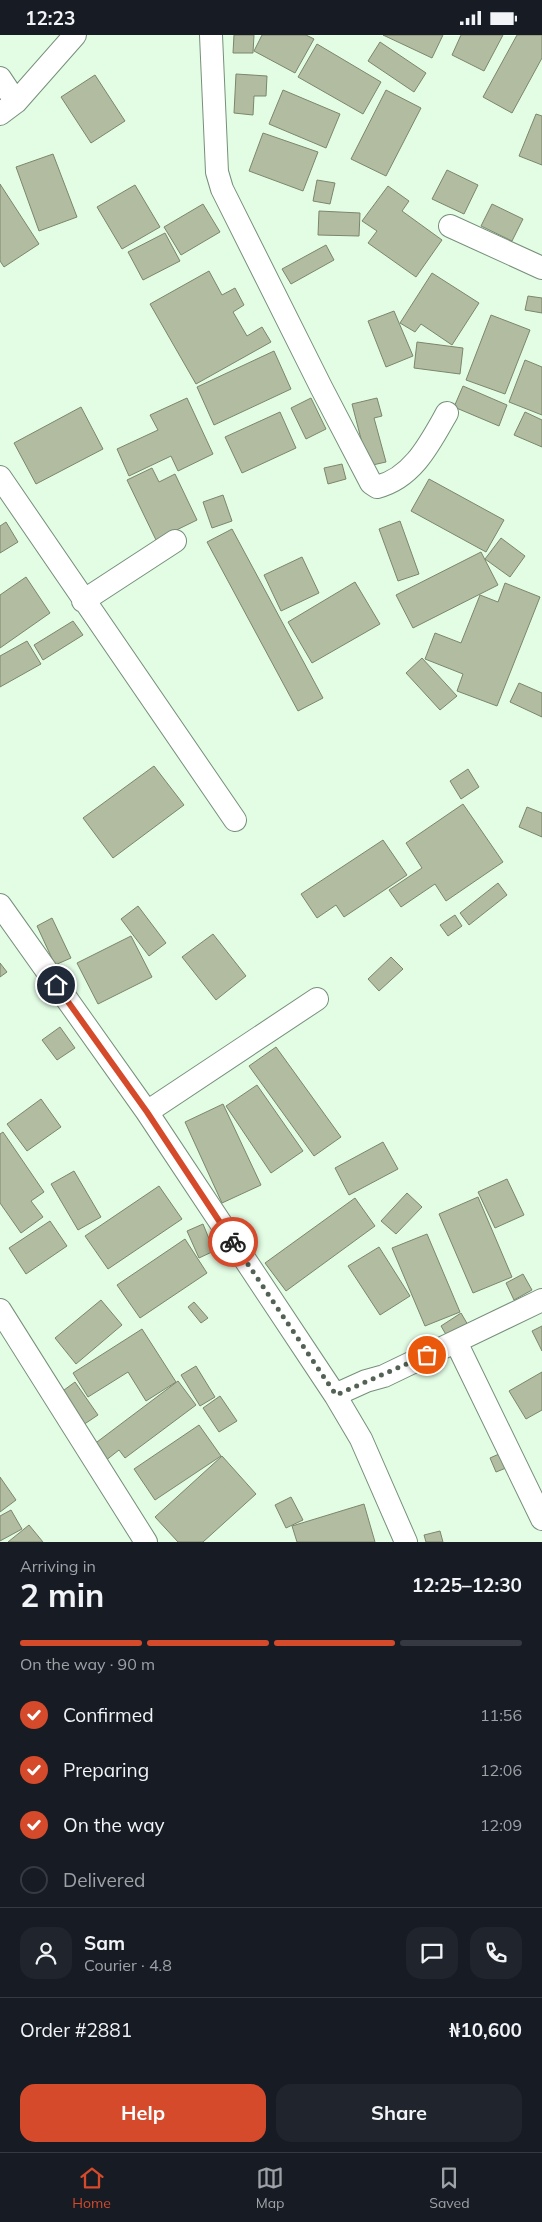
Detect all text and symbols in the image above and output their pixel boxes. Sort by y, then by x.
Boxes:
text: 12:23 [25,6,75,30]
pin [35,964,77,1006]
icon: home [42,971,70,999]
courier [208,1217,258,1267]
icon: bike [219,1228,247,1256]
pin [406,1334,448,1376]
icon: bag [413,1341,441,1369]
text: Arriving in [20,1556,96,1576]
text: 12:25–12:30 [412,1573,522,1597]
text: 2 min [20,1575,104,1615]
text: On the way · 90 m [20,1654,155,1674]
icon: check [20,1701,48,1729]
text: Confirmed [63,1703,154,1727]
text: 11:56 [480,1705,522,1725]
icon: check [20,1756,48,1784]
text: Preparing [63,1758,149,1782]
text: 12:06 [480,1760,522,1780]
icon: check [20,1811,48,1839]
text: On the way [63,1813,165,1837]
text: 12:09 [480,1815,522,1835]
text: Delivered [63,1868,145,1892]
button: person [20,1927,72,1979]
button: chat [406,1927,458,1979]
button: phone [470,1927,522,1979]
text: Sam [84,1931,125,1955]
text: Courier · 4.8 [84,1955,172,1975]
text: Order #2881 [20,2018,132,2042]
text: ₦10,600 [449,2018,522,2042]
button: Help [20,2084,266,2142]
button: Share [276,2084,522,2142]
tab: Home [72,2164,111,2212]
tab: Map [256,2164,285,2212]
tab: Saved [429,2164,470,2212]

